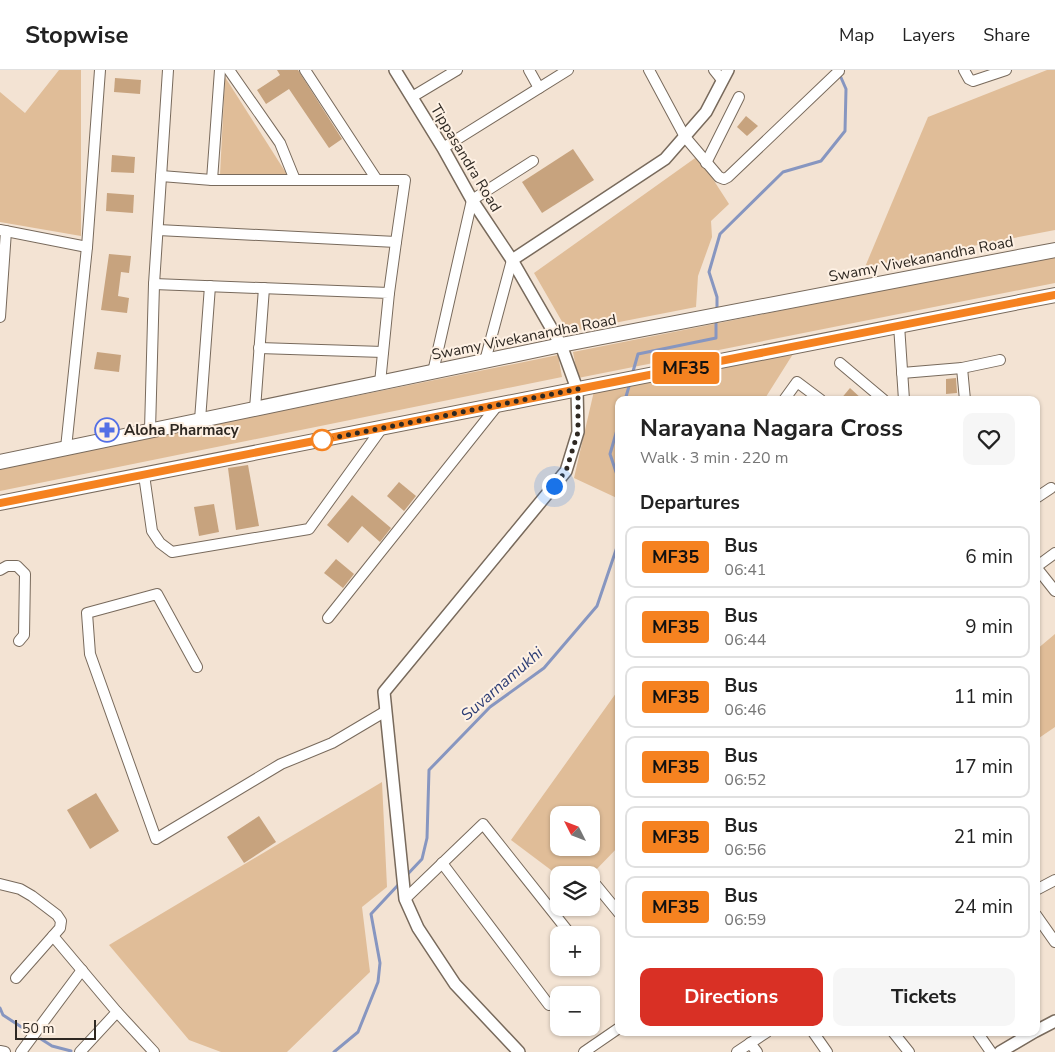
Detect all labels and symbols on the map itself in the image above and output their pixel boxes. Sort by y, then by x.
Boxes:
street label: Tippasandra Road [426,100,506,216]
street label: Swamy Vivekanandha Road [827,231,1015,287]
street label: Swamy Vivekanandha Road [430,309,618,365]
line badge: MF35 [651,352,721,384]
pharmacy icon: Aloha Pharmacy [94,417,120,443]
place label: Aloha Pharmacy [124,420,239,440]
unlabelled marker [311,429,333,451]
your location [542,474,567,499]
water label: Suvarnamukhi [456,642,548,726]
north arrow [550,806,600,856]
scale bar [15,1017,96,1040]

